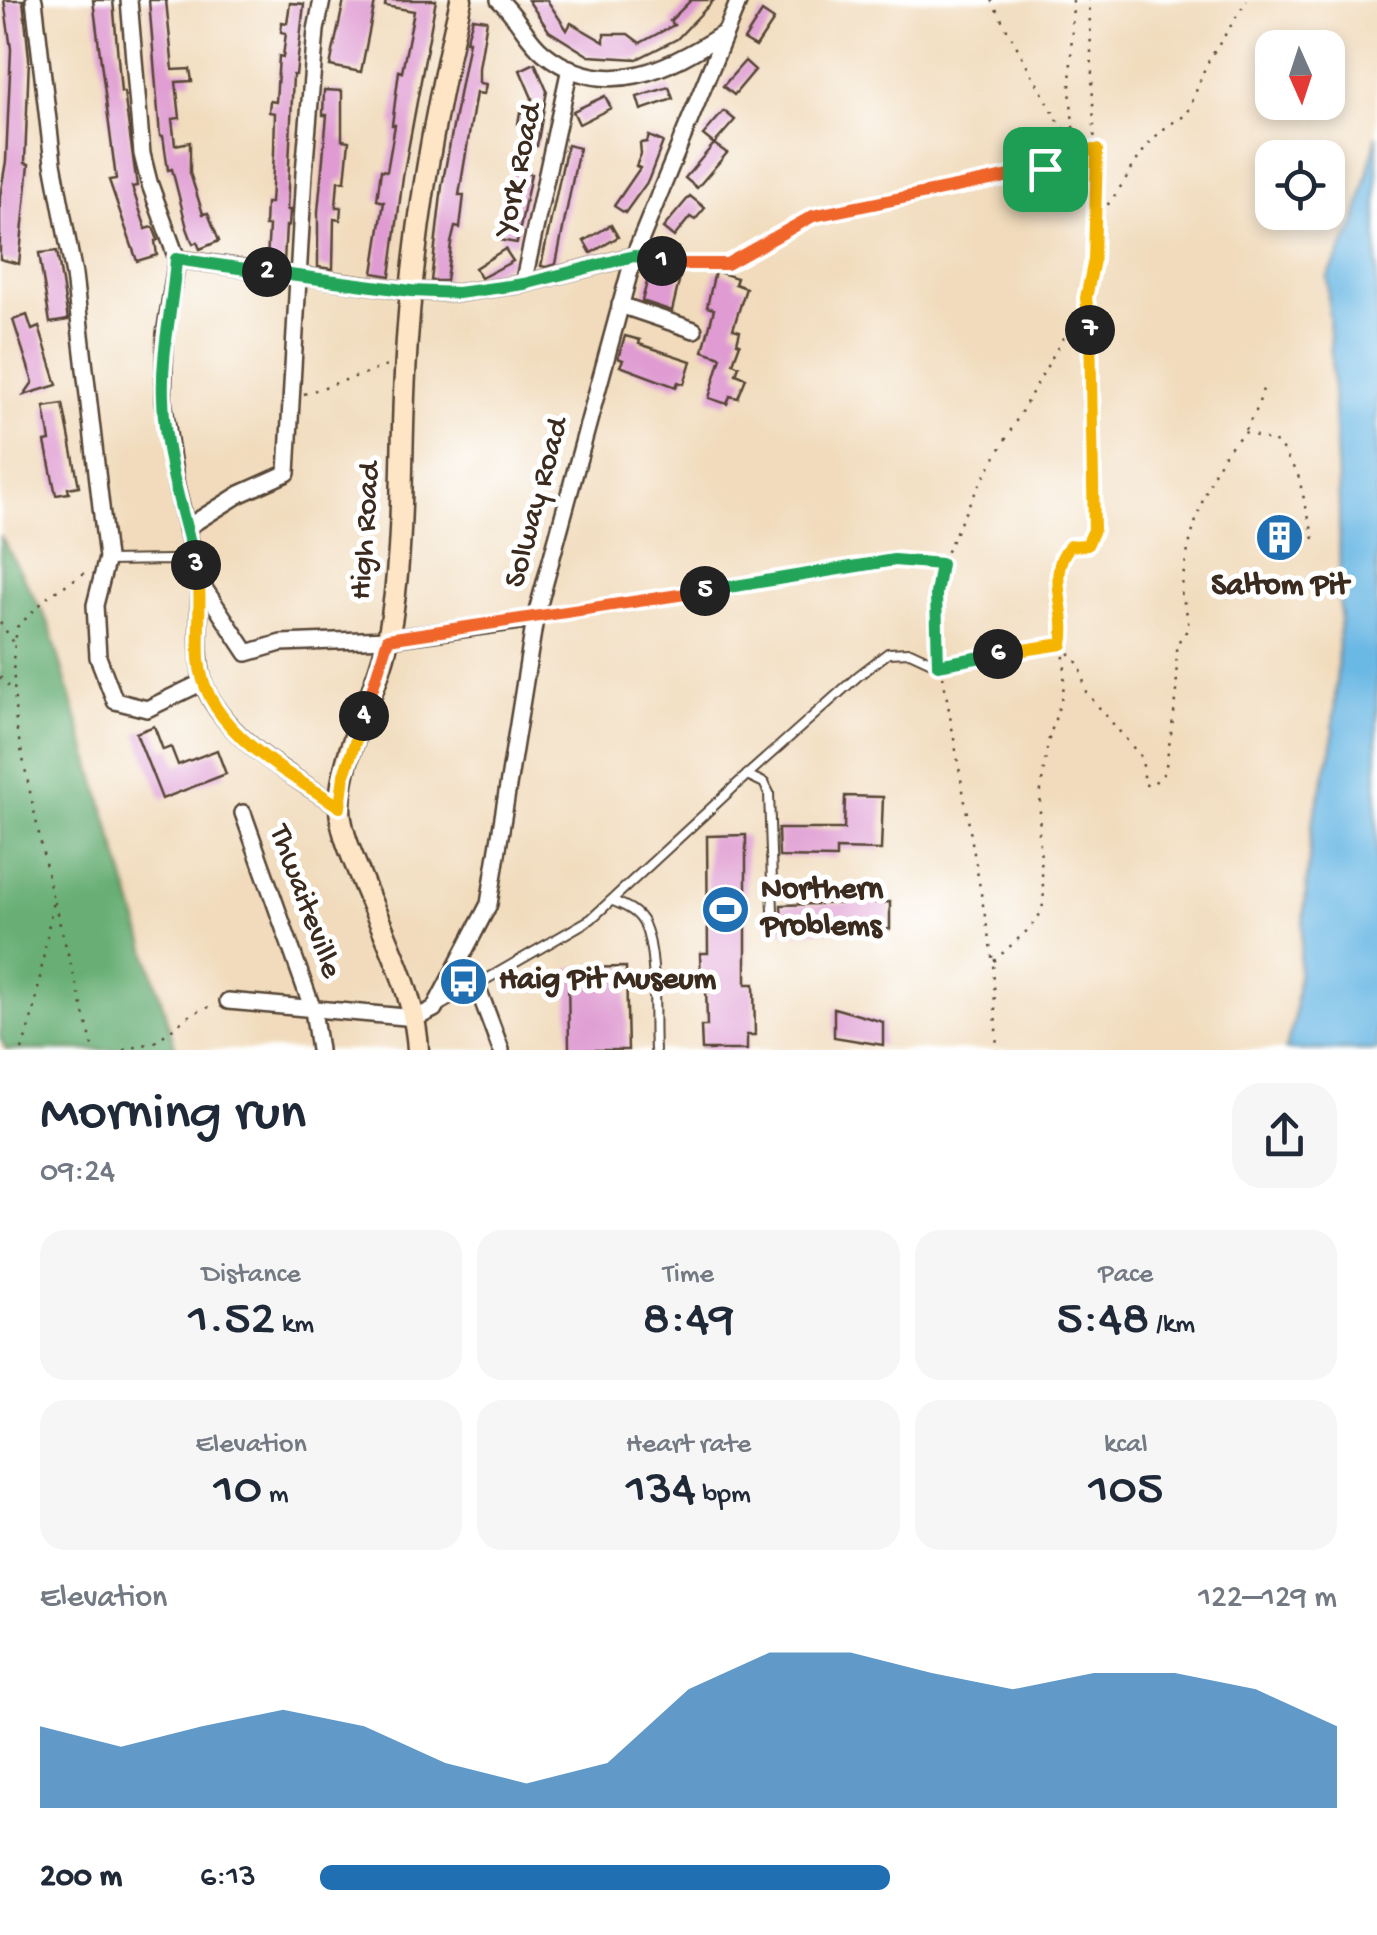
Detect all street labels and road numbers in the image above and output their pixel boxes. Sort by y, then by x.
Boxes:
street label: York Road [487,98,553,243]
street label: Solway Road [497,412,579,592]
street label: High Road [343,459,391,601]
street label: Thwaiteville [258,818,349,984]

